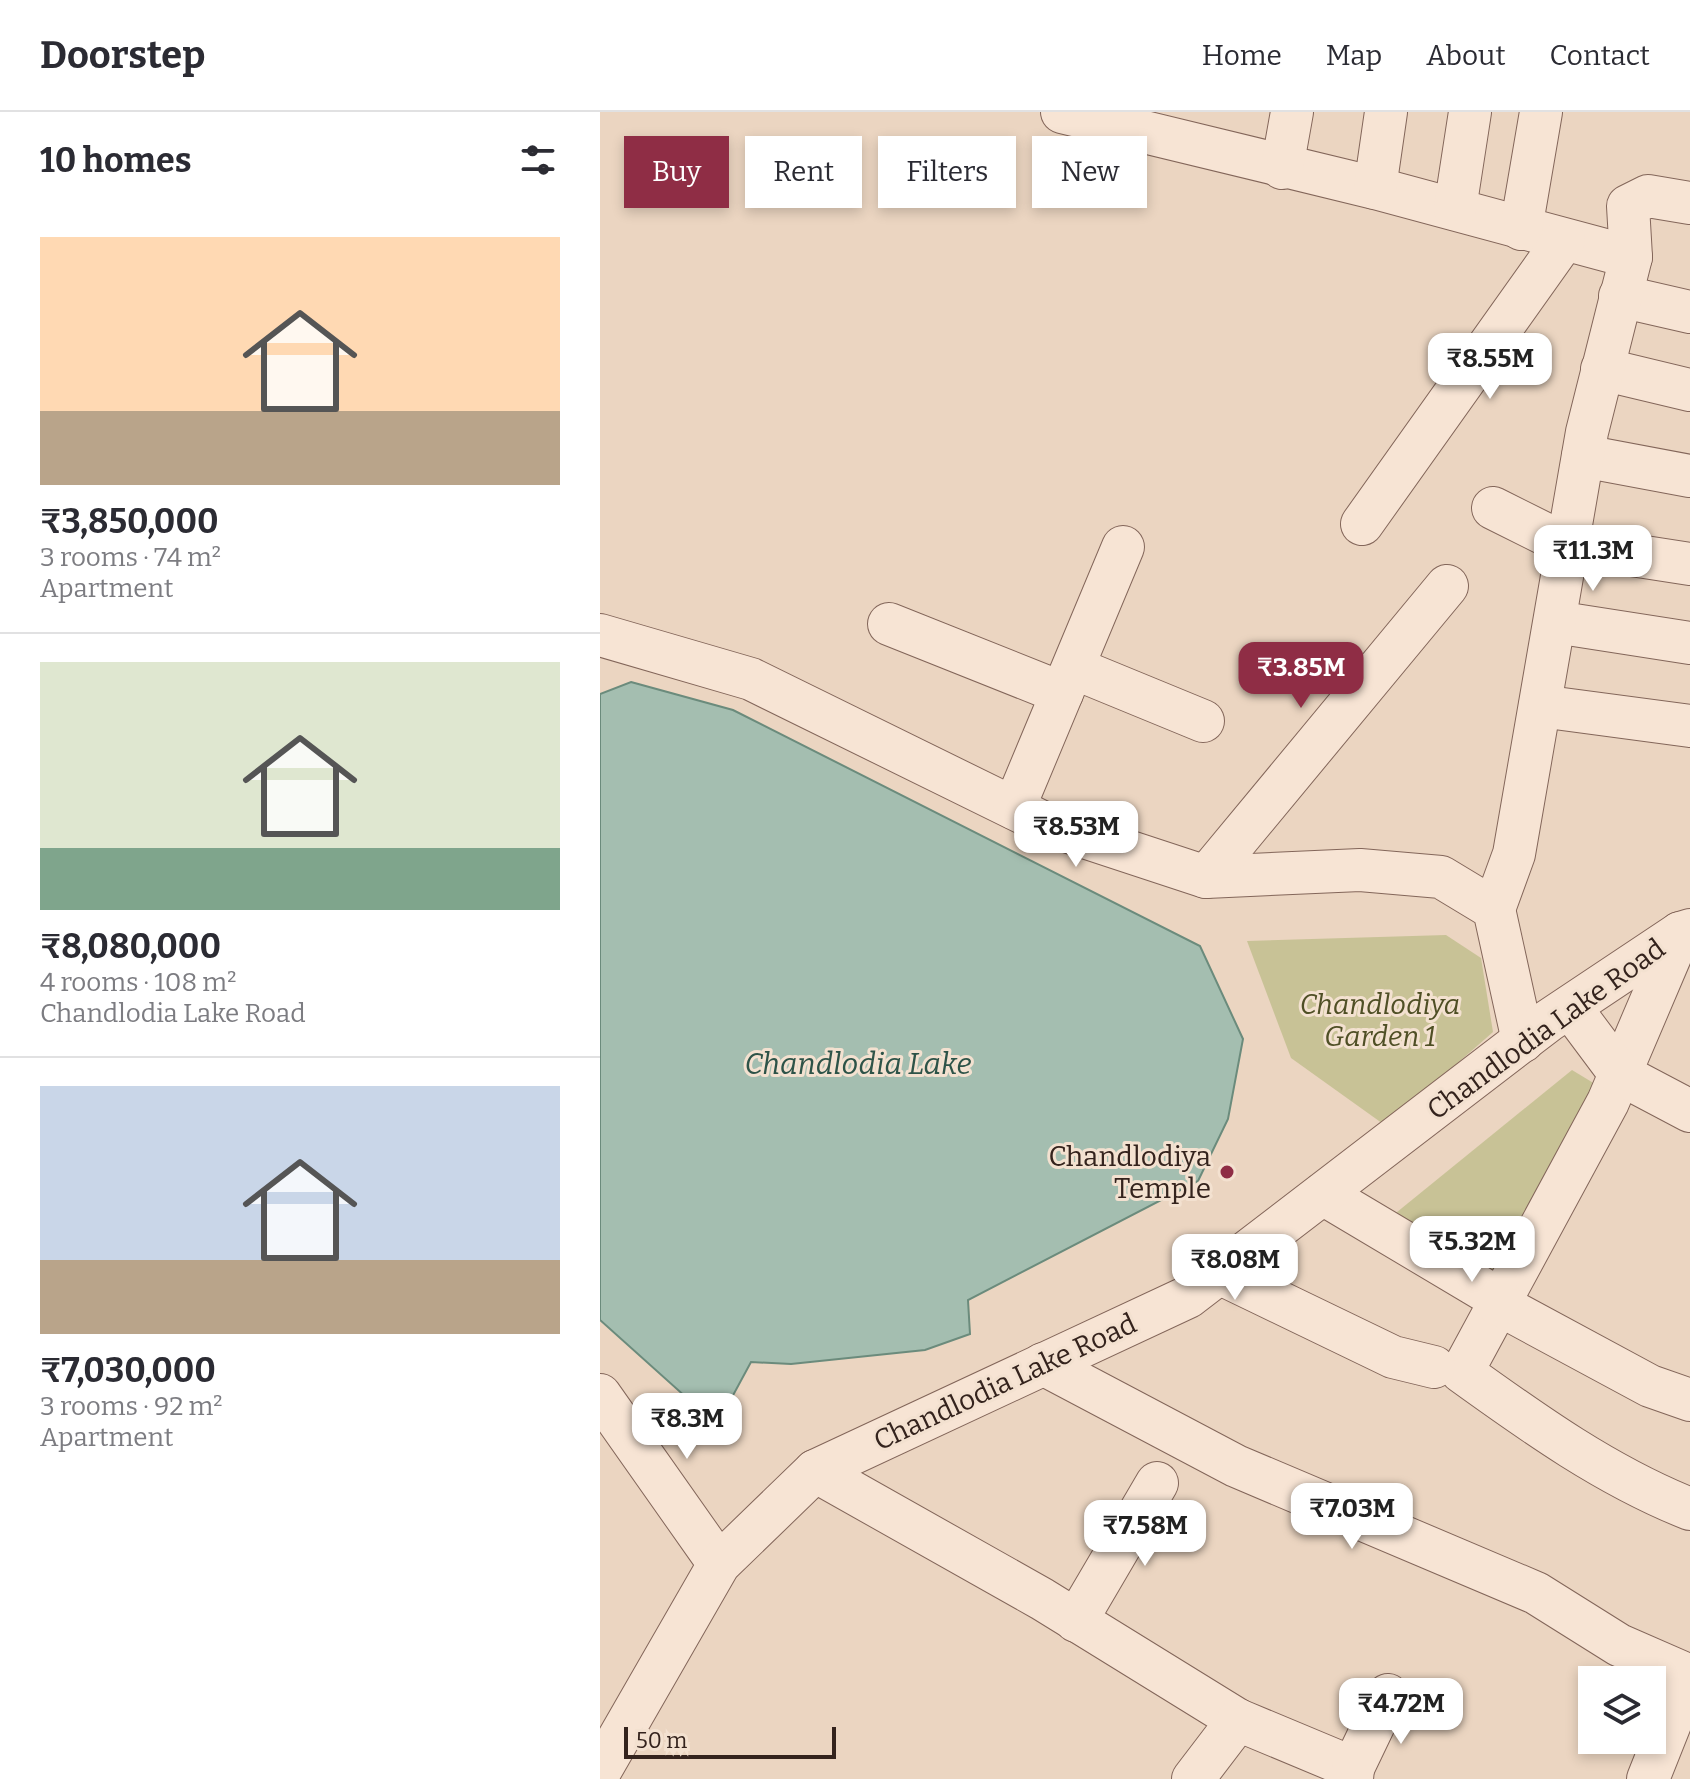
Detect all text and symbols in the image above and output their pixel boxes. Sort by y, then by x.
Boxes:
text: Doorstep [40,32,205,78]
text: Home [1202,39,1282,72]
text: Map [1326,39,1382,72]
text: About [1426,39,1506,72]
text: Contact [1550,39,1650,72]
chip: Buy [624,136,729,208]
chip: Rent [745,136,862,208]
chip: Filters [878,136,1016,208]
chip: New [1032,136,1147,208]
icon: filters [516,138,560,182]
text: 10 homes [40,140,191,181]
icon: home [228,289,372,433]
pin: ₹8.55M [1425,333,1555,401]
text: ₹8.55M [1446,343,1534,374]
text: ₹3,850,000 [40,501,219,542]
pin: ₹11.3M [1528,525,1658,593]
text: ₹11.3M [1552,535,1634,566]
text: 3 rooms · 74 m² [40,542,221,573]
text: Apartment [40,573,173,604]
pin: ₹3.85M [1236,642,1366,710]
text: ₹3.85M [1257,652,1345,683]
icon: home [228,714,372,858]
pin: ₹8.53M [1011,801,1141,869]
text: ₹8.53M [1032,811,1120,842]
text: ₹8,080,000 [40,926,221,967]
street label: Chandlodia Lake Road [1421,932,1671,1126]
text: 4 rooms · 108 m² [40,967,236,998]
park label: Chandlodiya Garden 1 [1300,988,1460,1053]
text: Chandlodia Lake Road [40,998,306,1029]
water label: Chandlodia Lake [744,1046,972,1082]
icon: home [228,1138,372,1282]
place label: Chandlodiya Temple [1048,1140,1211,1205]
marker: Chandlodiya Temple [1218,1163,1236,1181]
pin: ₹5.32M [1407,1216,1537,1284]
text: ₹5.32M [1428,1226,1516,1257]
pin: ₹8.08M [1170,1234,1300,1302]
text: ₹8.08M [1190,1244,1280,1275]
street label: Chandlodia Lake Road [868,1307,1142,1457]
text: ₹7,030,000 [40,1350,216,1391]
text: 3 rooms · 92 m² [40,1391,223,1422]
pin: ₹8.3M [631,1393,743,1461]
text: ₹8.3M [650,1403,724,1434]
text: Apartment [40,1422,173,1453]
pin: ₹7.03M [1287,1483,1417,1551]
text: ₹7.03M [1309,1493,1395,1524]
pin: ₹7.58M [1080,1500,1210,1568]
text: ₹7.58M [1102,1510,1188,1541]
map controls [1578,1666,1666,1754]
button: layers [1578,1666,1666,1754]
pin: ₹4.72M [1336,1678,1466,1746]
text: ₹4.72M [1357,1688,1445,1719]
scale bar [624,1723,836,1759]
text: 50 m [636,1727,687,1754]

